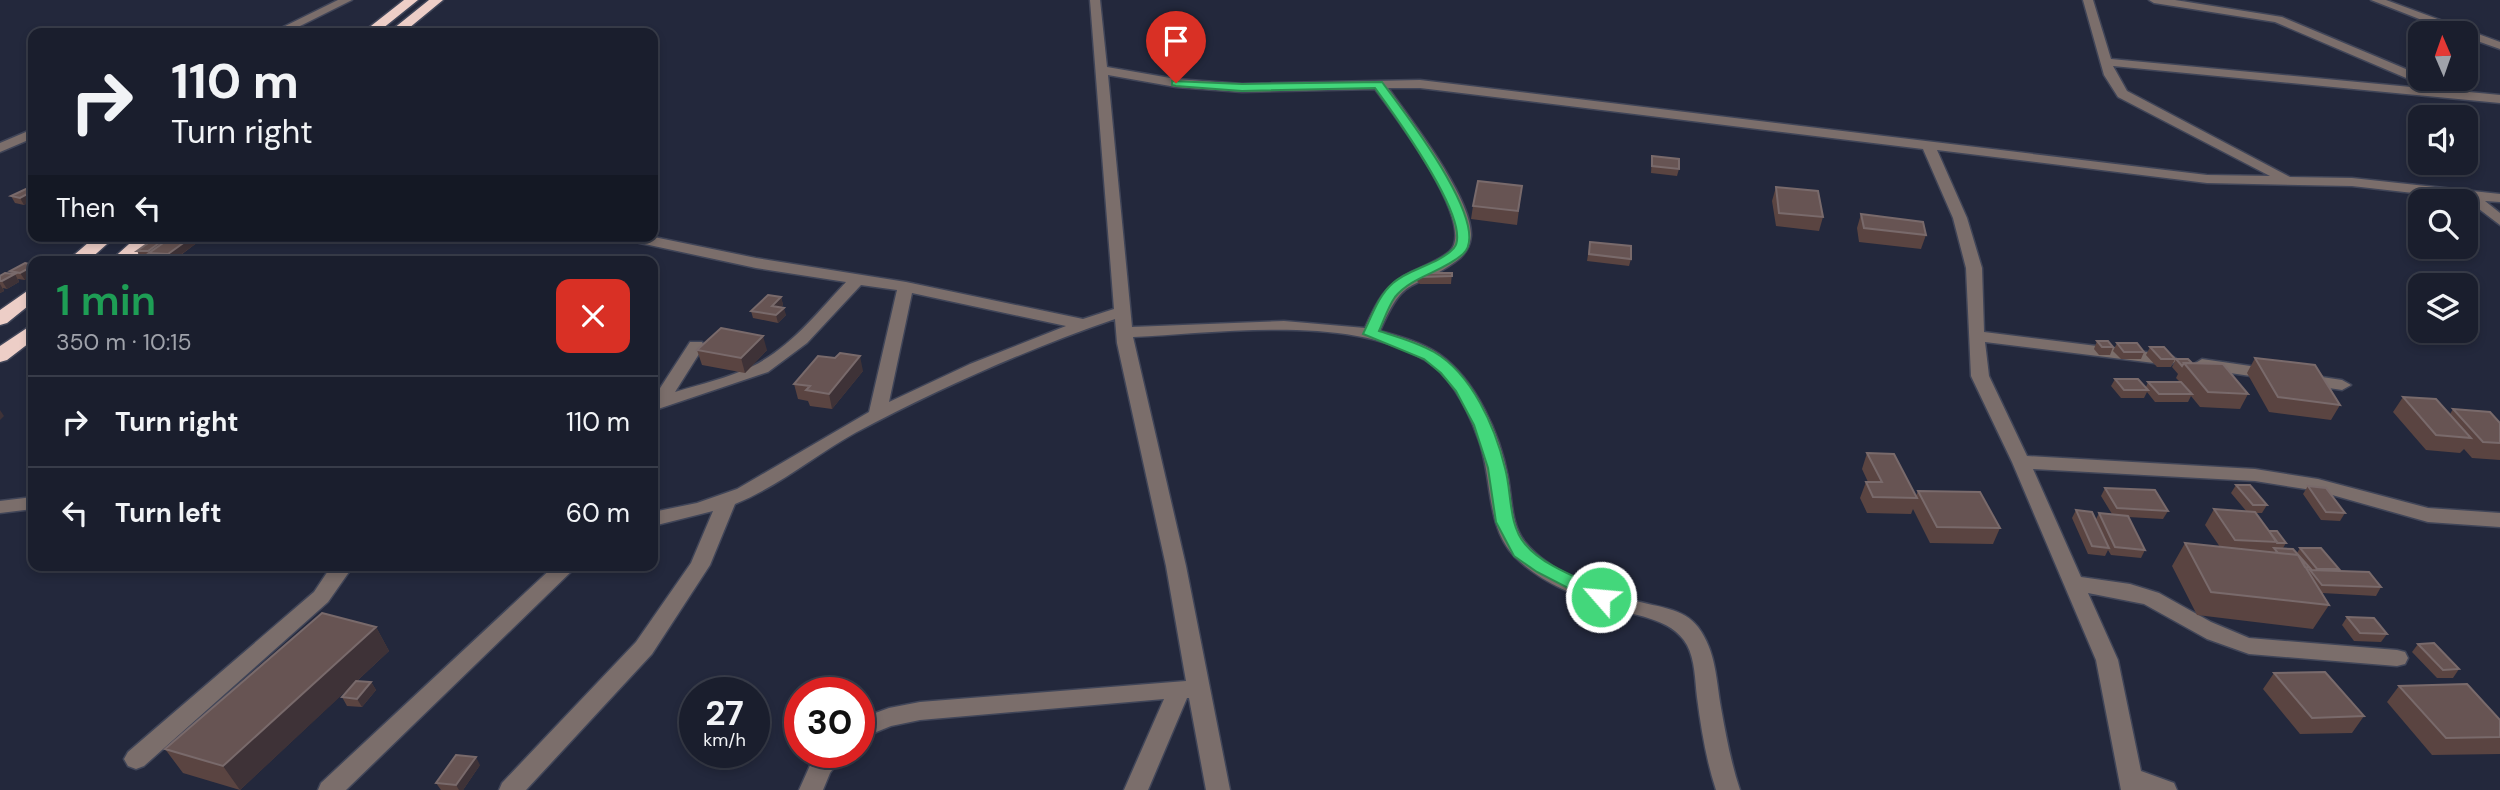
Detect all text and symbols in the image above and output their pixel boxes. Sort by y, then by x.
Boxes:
pin [1146,11,1206,83]
north arrow [2408,21,2478,91]
map controls [2408,21,2478,343]
icon: arrive [1157,22,1195,60]
text: 110 m [171,49,299,113]
icon: right [56,56,147,147]
button: sound [2408,105,2478,175]
text: Turn right [171,111,313,153]
icon: left [129,189,167,227]
button: search [2408,189,2478,259]
text: Then [56,191,115,225]
text: 1 min [56,273,156,328]
button: layers [2408,273,2478,343]
button: close [556,279,630,353]
text: 350 m · 10:15 [56,327,192,357]
icon: right [56,403,94,441]
text: Turn right [115,405,239,439]
text: 110 m [566,405,630,439]
icon: left [56,494,94,532]
text: Turn left [115,496,222,530]
text: 60 m [566,496,630,530]
position arrow [1564,560,1638,634]
speed limit sign: 30 [784,677,875,768]
text: 27 [705,690,744,736]
text: km/h [703,728,746,752]

